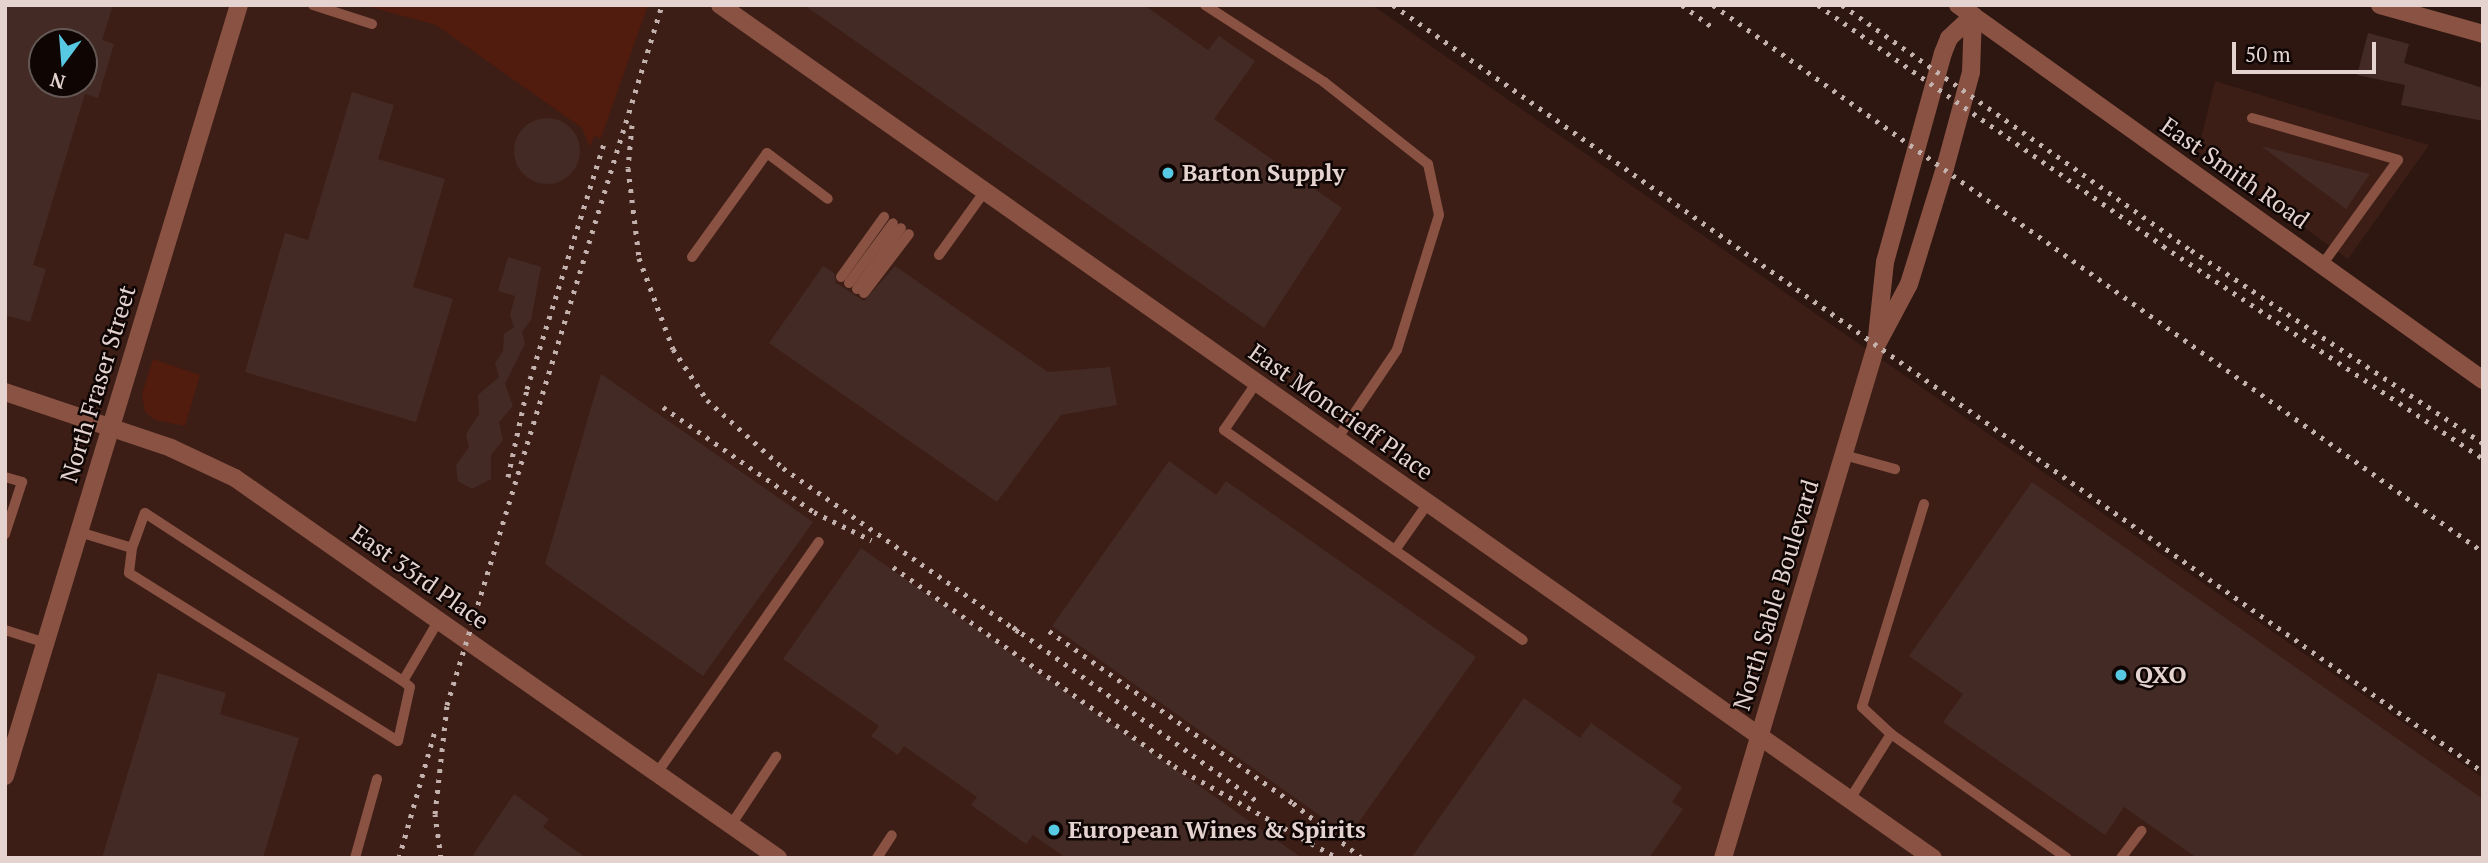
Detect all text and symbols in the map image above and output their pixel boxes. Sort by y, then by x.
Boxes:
north arrow [28,28,98,98]
scale bar [2236,28,2380,72]
text: 50 m [2245,40,2291,68]
text: N [47,68,68,96]
street label: East Smith Road [2155,111,2315,235]
place label: Barton Supply [1182,159,1345,187]
marker: Barton Supply [1160,165,1176,181]
street label: North Fraser Street [54,282,142,486]
street label: East Moncrieff Place [1243,338,1439,486]
street label: North Sable Boulevard [1727,476,1825,714]
street label: East 33rd Place [346,519,494,635]
place label: QXO [2135,661,2187,689]
marker: QXO [2113,667,2129,683]
place label: European Wines & Spirits [1068,816,1366,844]
marker: European Wines & Spirits [1046,822,1062,838]

